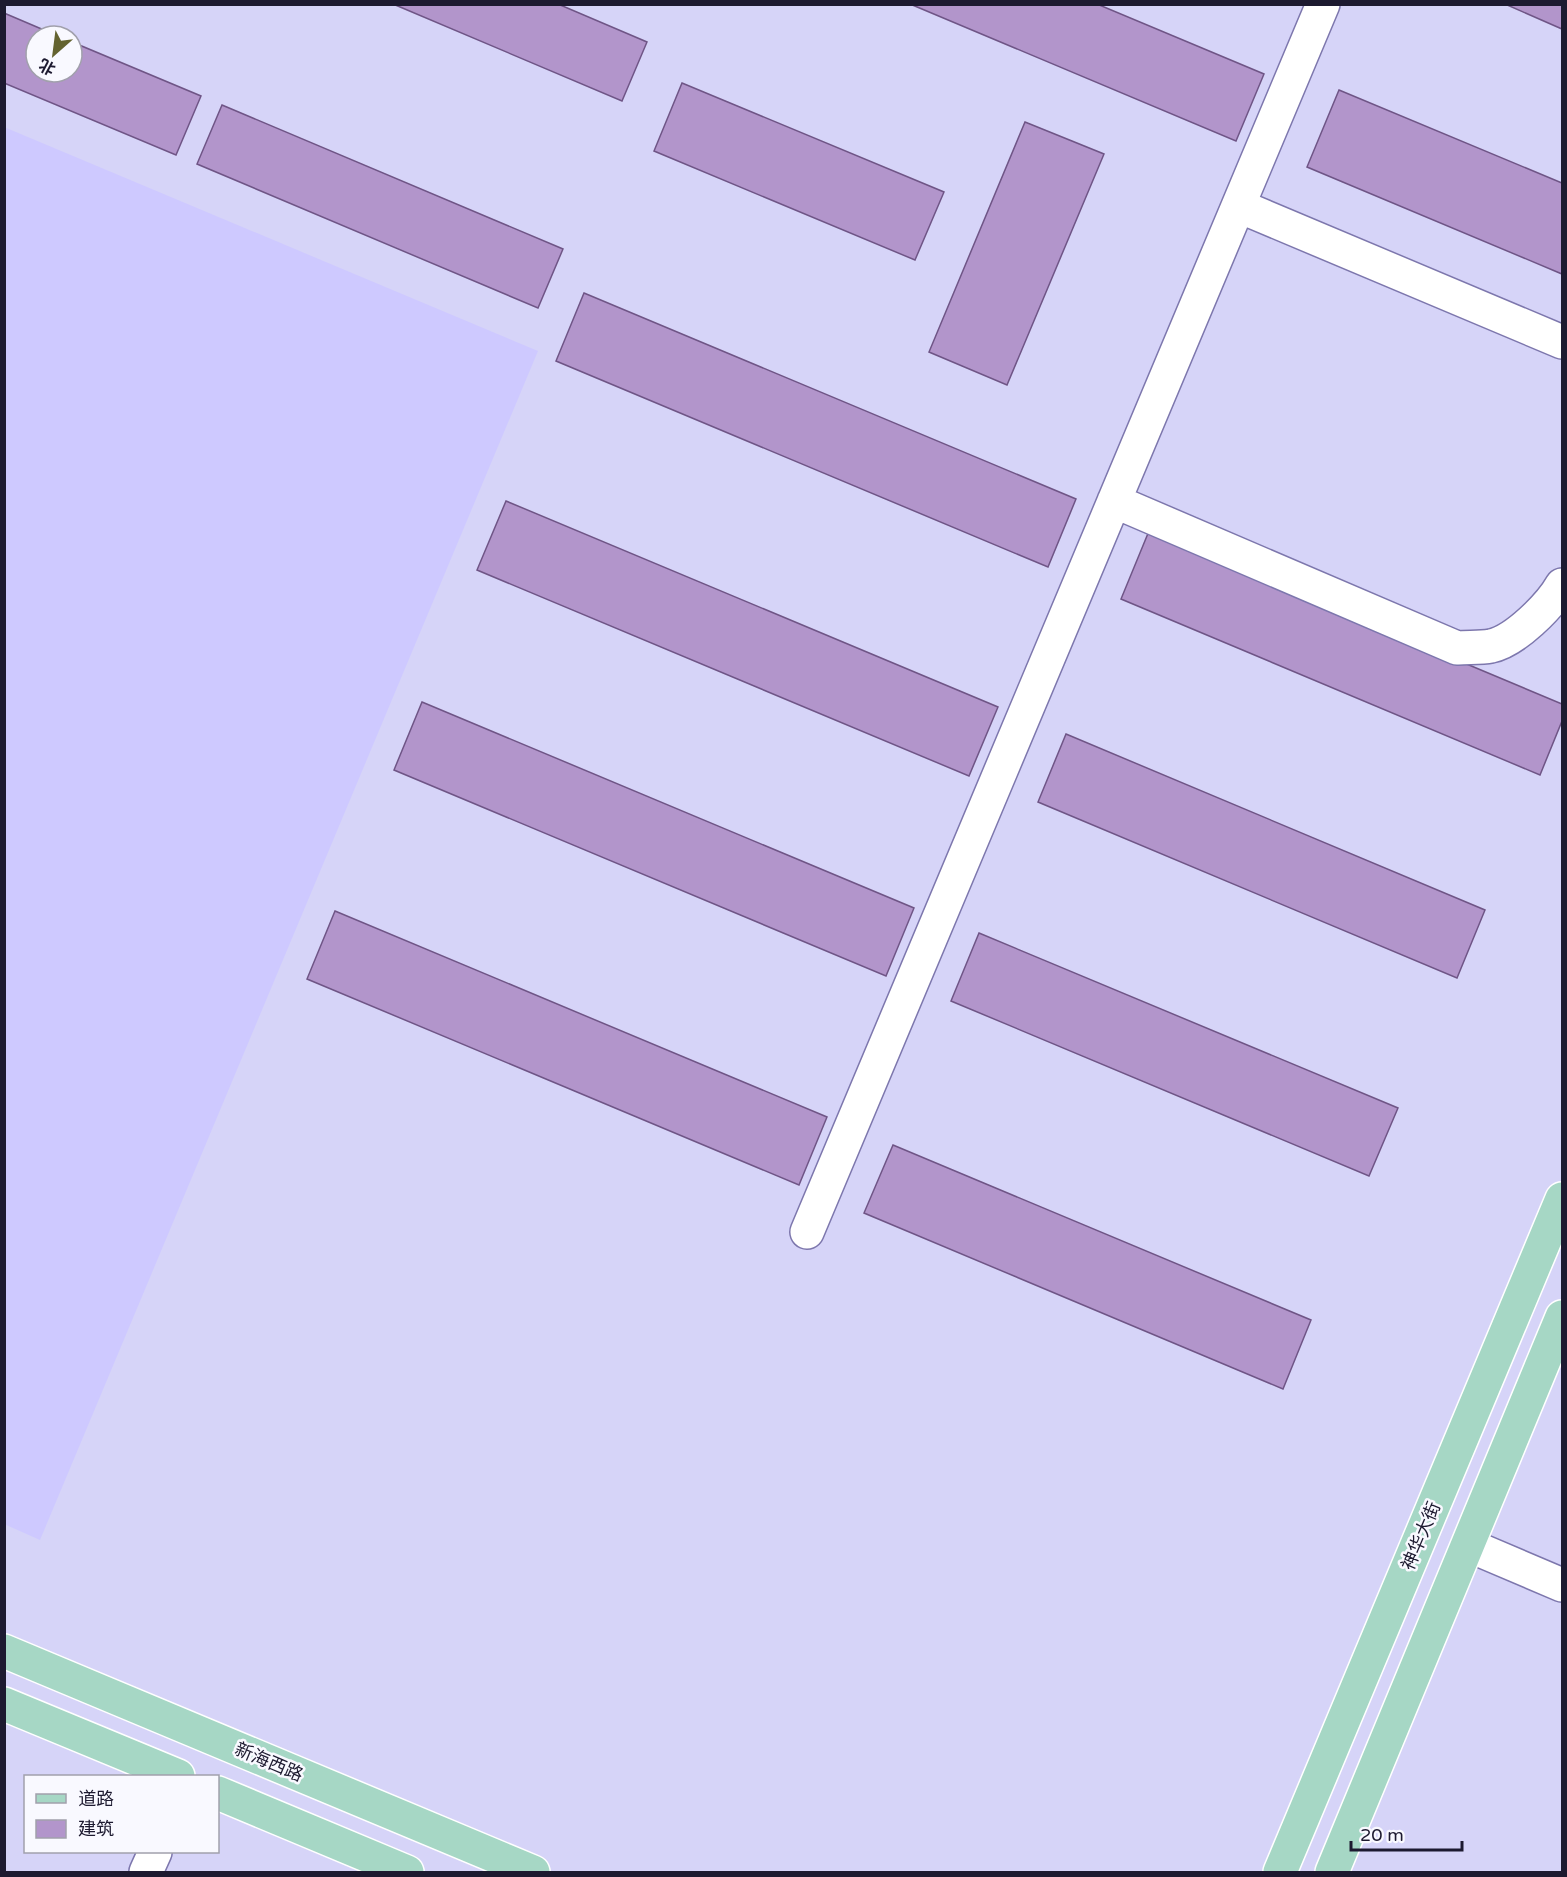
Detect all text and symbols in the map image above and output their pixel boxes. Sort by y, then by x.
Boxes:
north arrow [24,24,84,84]
text: 北 [36,54,59,79]
street label: 神华大街 [1397,1499,1445,1573]
street label: 新海西路 [232,1738,306,1786]
legend [24,1775,219,1853]
text: 道路 [78,1788,114,1810]
scale bar [1351,1814,1462,1852]
text: 建筑 [78,1818,114,1840]
text: 20 m [1360,1824,1404,1846]

